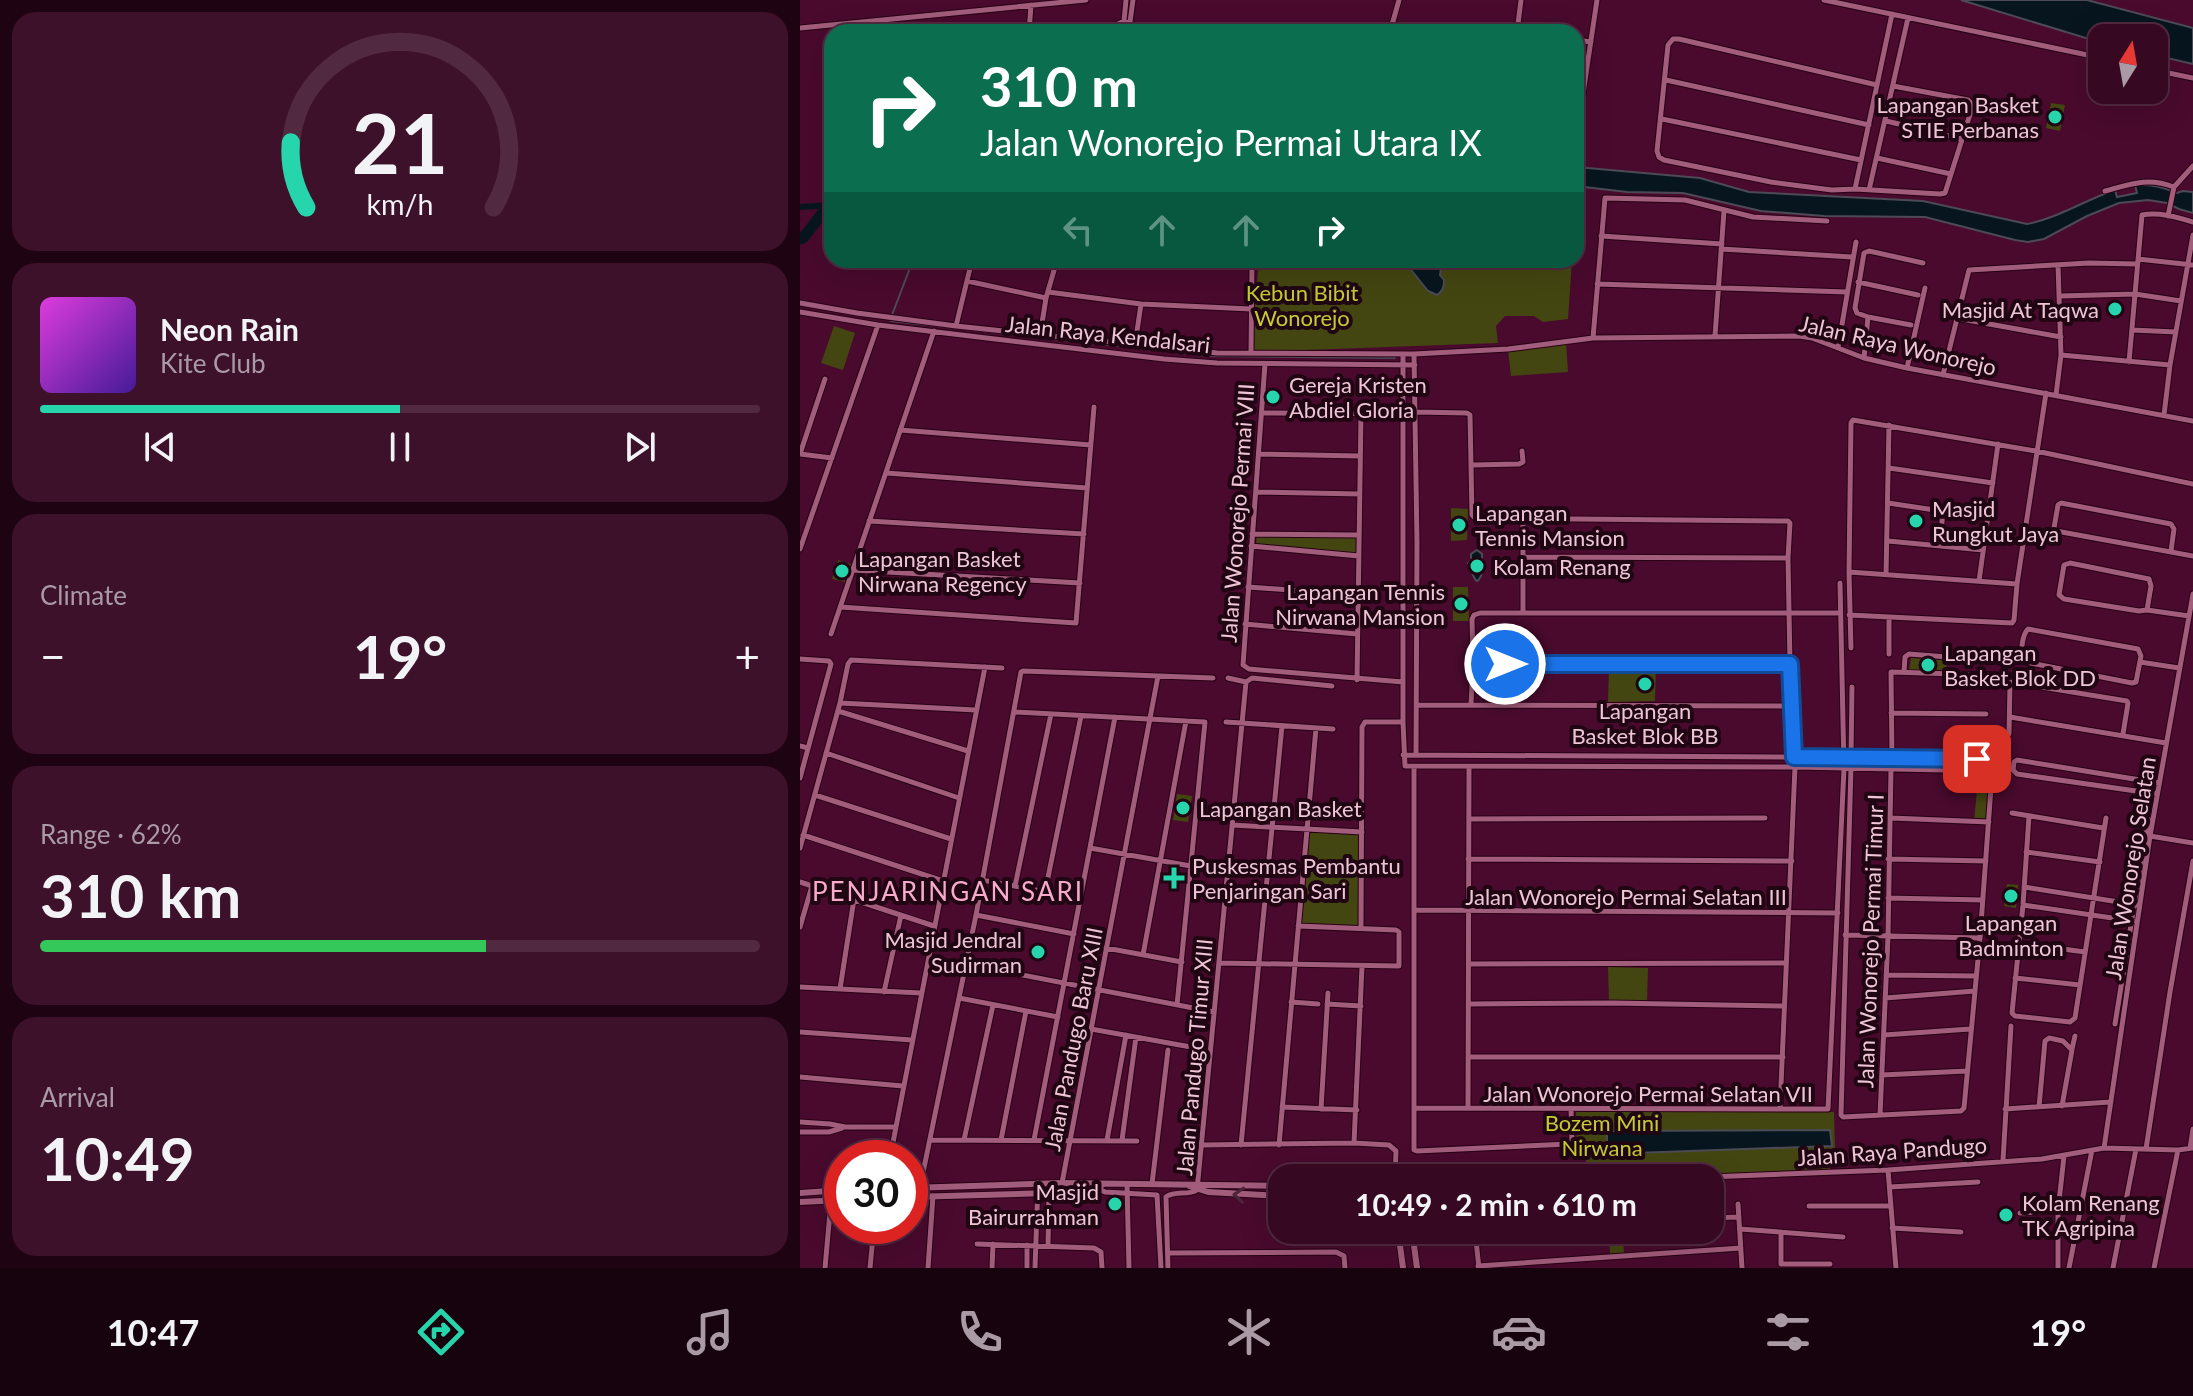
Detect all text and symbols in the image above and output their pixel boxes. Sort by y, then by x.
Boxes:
north arrow [2088,24,2168,104]
map controls [2088,24,2168,104]
text: 310 m [980,52,1138,119]
icon: right [848,56,952,160]
text: 21 [352,91,448,191]
place label: Lapangan Basket STIE Perbanas [1876,91,2039,143]
marker: Lapangan Basket STIE Perbanas [2046,108,2064,126]
text: Jalan Wonorejo Permai Utara IX [980,120,1482,164]
text: km/h [367,187,433,221]
icon: left [1056,208,1100,252]
icon: ahead [1140,208,1184,252]
icon: ahead [1224,208,1268,252]
icon: right [1308,208,1352,252]
park label: Kebun Bibit Wonorejo [1246,279,1358,331]
place label: Masjid At Taqwa [1942,296,2099,323]
marker: Masjid At Taqwa [2106,300,2124,318]
street label: Jalan Raya Wonorejo [1797,309,1999,381]
street label: Jalan Raya Kendalsari [1004,310,1212,358]
text: Neon Rain [160,311,299,347]
text: Kite Club [160,347,266,379]
place label: Gereja Kristen Abdiel Gloria [1289,371,1427,423]
street label: Jalan Wonorejo Permai VIII [1214,383,1260,643]
marker: Gereja Kristen Abdiel Gloria [1264,388,1282,406]
icon: previous [138,425,182,469]
icon: pause [378,425,422,469]
icon: next [618,425,662,469]
place label: Masjid Rungkut Jaya [1932,495,2059,547]
place label: Lapangan Tennis Mansion [1475,499,1625,551]
marker: Masjid Rungkut Jaya [1907,512,1925,530]
marker: Lapangan Tennis Mansion [1450,516,1468,534]
place label: Lapangan Basket Nirwana Regency [858,545,1027,597]
place label: Kolam Renang [1493,553,1631,580]
marker: Kolam Renang [1468,557,1486,575]
marker: Lapangan Basket Nirwana Regency [833,562,851,580]
place label: Lapangan Tennis Nirwana Mansion [1275,578,1445,630]
text: Climate [40,579,127,611]
marker: Lapangan Tennis Nirwana Mansion [1452,595,1470,613]
text: 19° [353,620,447,692]
position arrow [1463,622,1547,706]
text: − [40,630,66,682]
text: + [734,630,760,682]
place label: Lapangan Basket Blok DD [1944,639,2096,691]
marker: Lapangan Basket Blok DD [1919,656,1937,674]
marker: Lapangan Basket Blok BB [1636,675,1654,693]
place label: Lapangan Basket Blok BB [1571,697,1719,749]
pin [1943,725,2011,793]
icon: arrive [1955,737,1999,781]
street label: Jalan Wonorejo Selatan [2099,755,2161,981]
street label: Jalan Wonorejo Permai Timur I [1851,793,1889,1089]
place label: Lapangan Basket [1199,795,1362,822]
marker: Lapangan Basket [1174,799,1192,817]
text: Range · 62% [40,818,182,850]
place label: Puskesmas Pembantu Penjaringan Sari [1192,852,1401,904]
text: 310 km [40,859,241,931]
marker: Puskesmas Pembantu Penjaringan Sari [1163,867,1185,889]
district label: PENJARINGAN SARI [812,875,1084,907]
street label: Jalan Wonorejo Permai Selatan III [1465,883,1787,910]
marker: Lapangan Badminton [2002,887,2020,905]
place label: Lapangan Badminton [1958,909,2064,961]
street label: Jalan Pandugo Baru XIII [1038,925,1108,1153]
place label: Masjid Jendral Sudirman [885,926,1022,978]
street label: Jalan Pandugo Timur XIII [1170,937,1218,1177]
marker: Masjid Jendral Sudirman [1029,943,1047,961]
street label: Jalan Wonorejo Permai Selatan VII [1483,1080,1813,1107]
text: Arrival [40,1081,115,1113]
park label: Bozem Mini Nirwana [1545,1109,1659,1161]
text: 10:49 [40,1122,195,1194]
street label: Jalan Raya Pandugo [1796,1131,1988,1171]
speed limit sign: 30 [824,1140,928,1244]
place label: Masjid Bairurrahman [968,1178,1099,1230]
text: 10:49 · 2 min · 610 m [1355,1186,1637,1222]
one-way arrow [1232,1187,1245,1204]
place label: Kolam Renang TK Agripina [2022,1189,2160,1241]
marker: Masjid Bairurrahman [1106,1195,1124,1213]
marker: Kolam Renang TK Agripina [1997,1206,2015,1224]
icon: directions [413,1304,469,1360]
icon: music [682,1304,738,1360]
icon: phone [952,1304,1008,1360]
icon: climate [1221,1304,1277,1360]
icon: car [1491,1304,1547,1360]
icon: filters [1760,1304,1816,1360]
text: 10:47 [107,1310,200,1354]
text: 19° [2029,1310,2086,1354]

